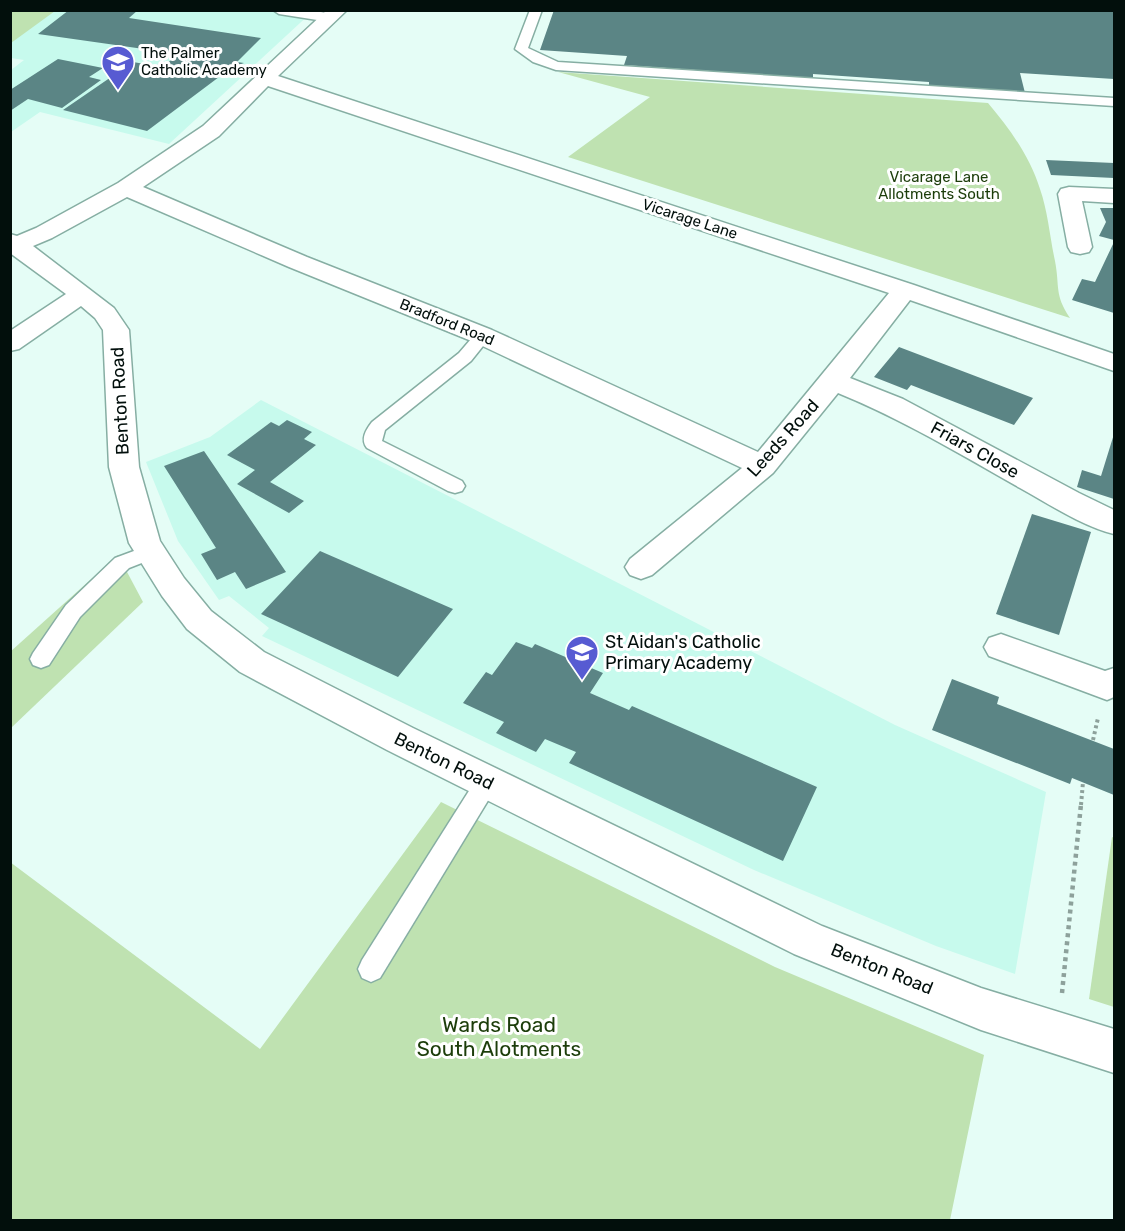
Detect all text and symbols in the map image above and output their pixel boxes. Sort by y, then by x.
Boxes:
school or university icon: The Palmer Catholic Academy [100,44,136,91]
place label: The Palmer Catholic Academy [141,44,267,79]
park label: Vicarage Lane Allotments South [878,168,1000,203]
street label: Vicarage Lane [640,195,740,243]
street label: Bradford Road [397,295,497,349]
street label: Benton Road [106,346,134,456]
street label: Leeds Road [742,395,824,481]
street label: Friars Close [927,417,1023,483]
place label: St Aidan's Catholic Primary Academy [605,631,761,674]
school or university icon: St Aidan's Catholic Primary Academy [564,634,600,681]
street label: Benton Road [391,727,497,795]
street label: Benton Road [828,939,936,999]
park label: Wards Road South Alotments [417,1012,581,1061]

